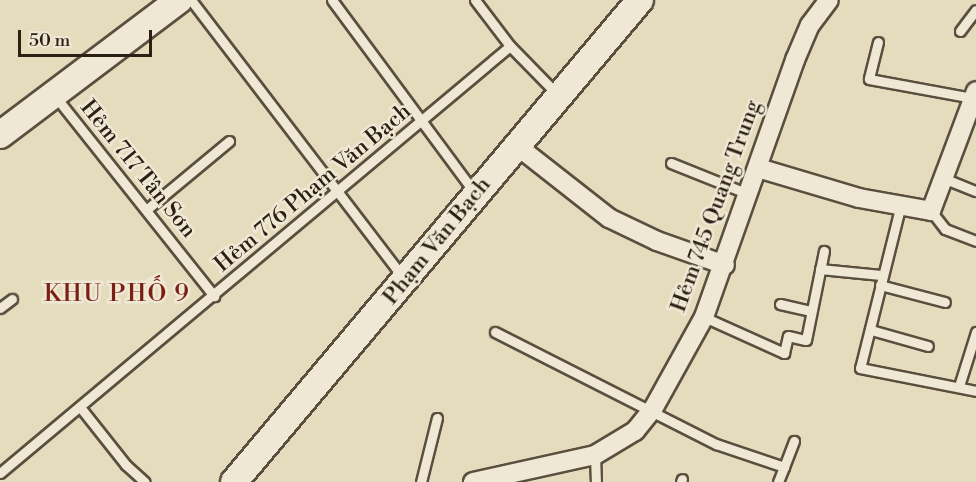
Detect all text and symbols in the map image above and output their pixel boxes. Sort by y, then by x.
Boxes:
scale bar [21,18,154,56]
text: 50 m [29,29,70,52]
street label: Hẻm 717 Tân Sơn [74,95,202,243]
street label: Hẻm 745 Quang Trung [665,96,767,316]
street label: Hẻm 776 Phạm Văn Bạch [209,98,417,278]
street label: Phạm Văn Bạch [378,172,496,310]
district label: KHU PHỐ 9 [44,281,190,309]

